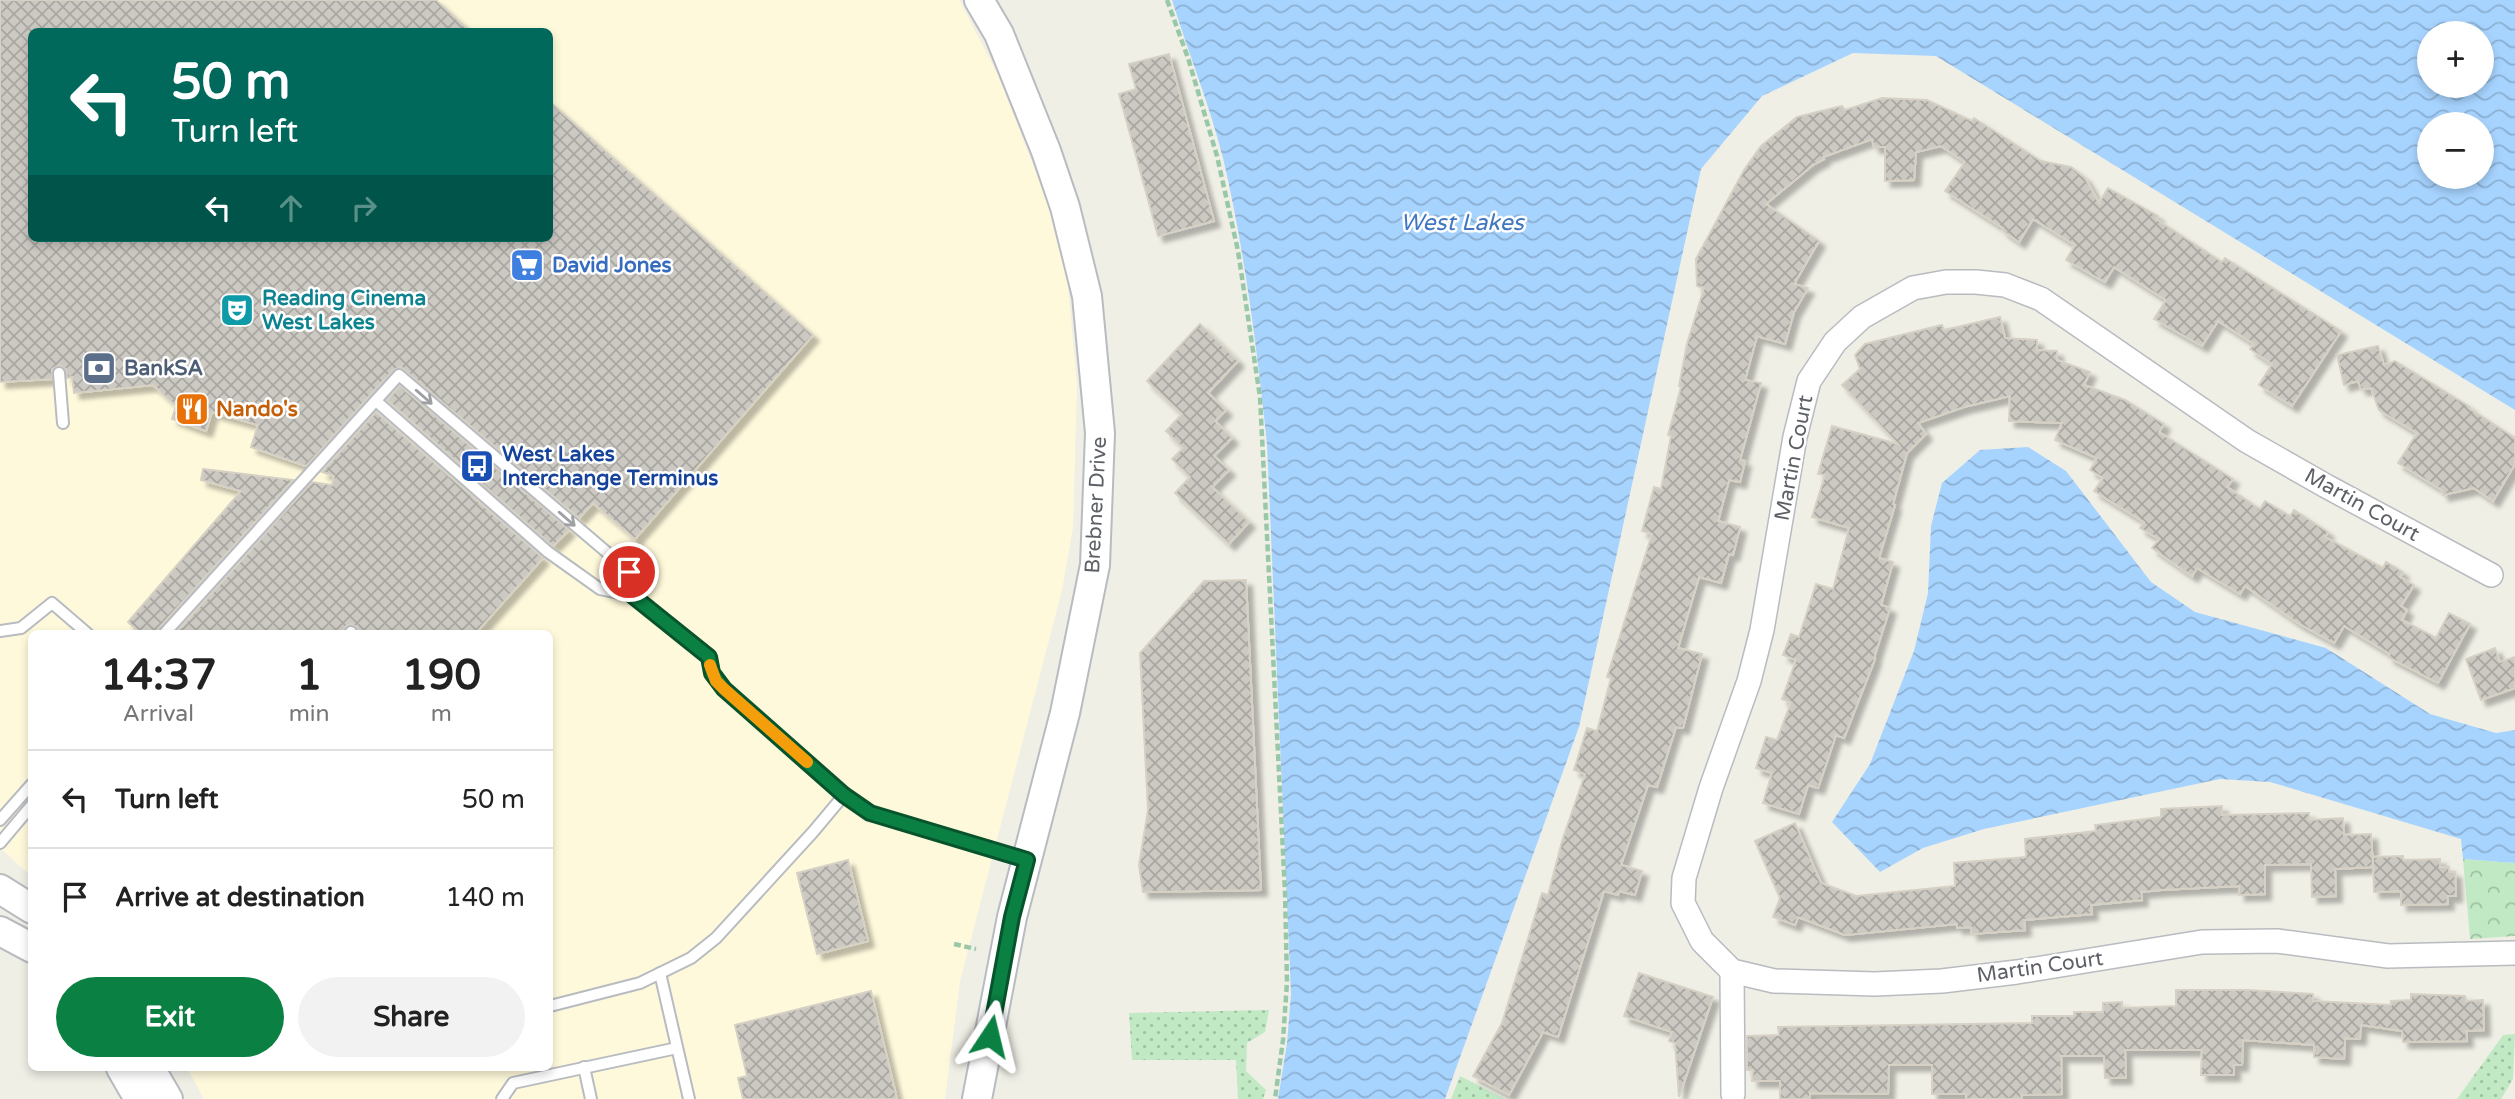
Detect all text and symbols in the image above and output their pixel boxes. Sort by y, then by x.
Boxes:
map controls [2417,21,2494,189]
button: + [2417,21,2494,98]
text: 50 m [171,53,290,112]
icon: left [56,56,147,147]
button: − [2417,112,2494,189]
text: Turn left [171,113,298,151]
icon: left [199,189,237,227]
icon: ahead [272,189,310,227]
icon: right [345,189,383,227]
water label: West Lakes [1400,209,1526,237]
supermarket icon: David Jones [508,246,546,284]
place label: David Jones [552,253,672,278]
place label: Reading Cinema West Lakes [262,286,426,335]
theatre icon: Reading Cinema West Lakes [218,291,256,329]
bank icon: BankSA [80,349,118,387]
place label: BankSA [124,356,203,381]
one-way arrow [415,389,433,405]
restaurant icon: Nando's [173,390,211,428]
street label: Martin Court [1770,393,1818,523]
place label: Nando's [216,397,298,422]
street label: Brebner Drive [1080,436,1112,574]
place label: West Lakes Interchange Terminus [502,442,718,491]
bus stop icon: West Lakes Interchange Terminus [458,447,496,485]
street label: Martin Court [2300,463,2424,547]
one-way arrow [558,511,576,527]
pin [599,542,659,602]
icon: arrive [610,553,648,591]
text: 14:37 [100,650,217,701]
text: 1 [296,650,322,701]
text: 190 [402,650,481,701]
text: Arrival [123,700,194,728]
text: min [289,700,330,728]
text: m [431,700,452,728]
icon: left [56,780,94,818]
text: Turn left [115,784,218,815]
text: 50 m [462,784,525,815]
icon: arrive [56,878,94,916]
text: Arrive at destination [115,882,365,913]
text: 140 m [445,882,525,913]
street label: Martin Court [1975,946,2105,988]
button: Exit [56,977,284,1057]
button: Share [298,977,525,1057]
position arrow [953,999,1027,1073]

